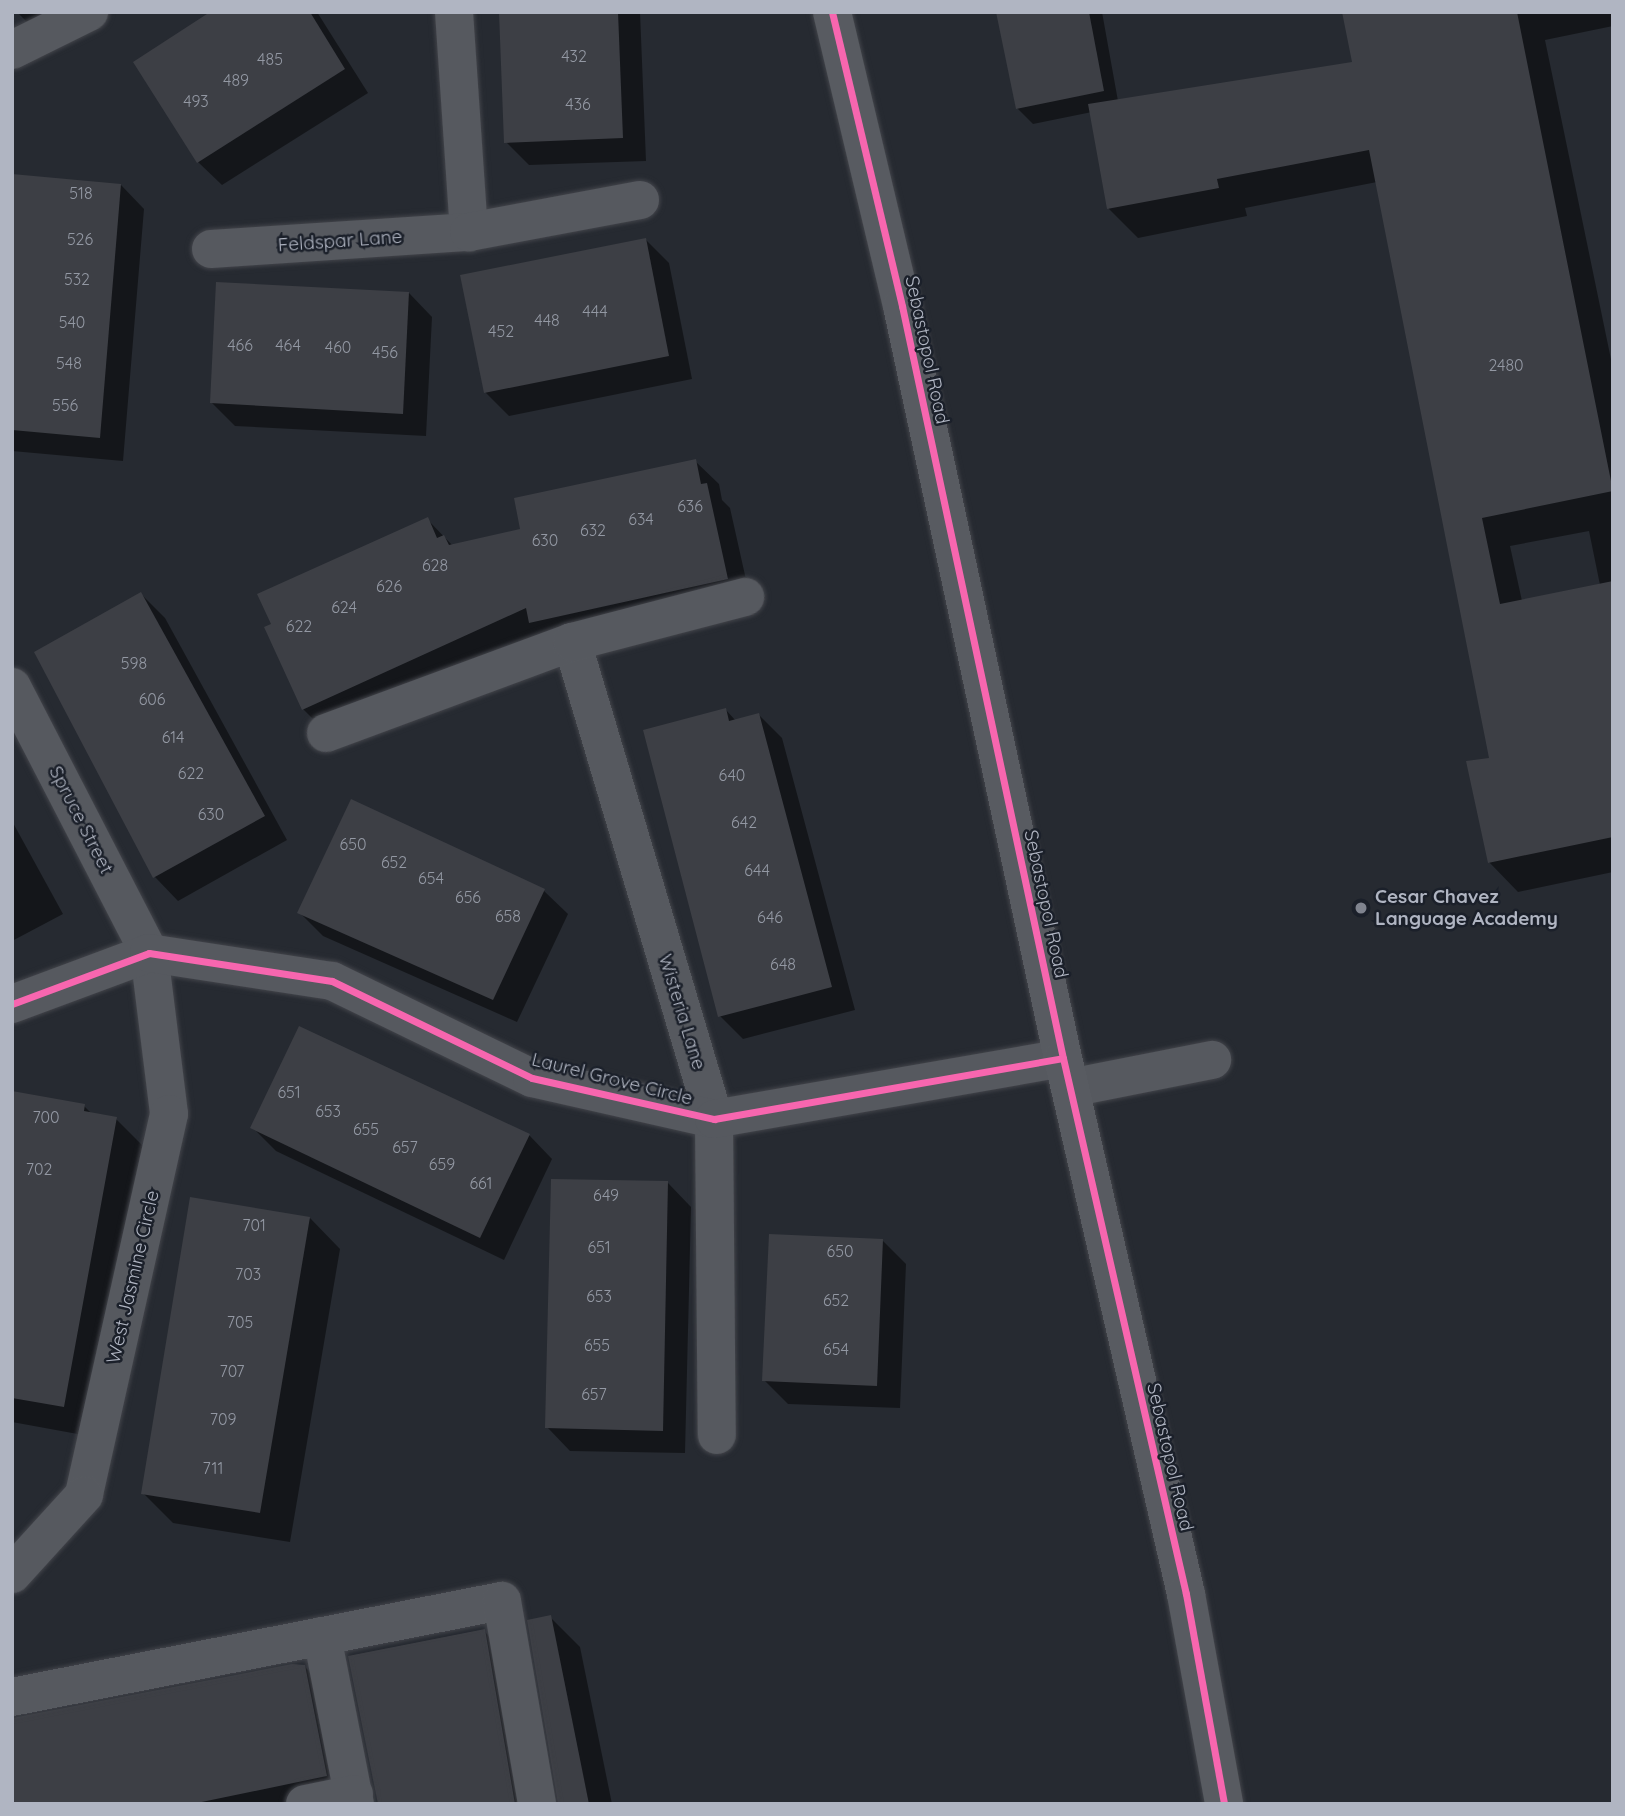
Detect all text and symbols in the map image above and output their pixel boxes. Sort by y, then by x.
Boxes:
house number: 432 [561,46,587,66]
house number: 485 [257,49,283,69]
house number: 489 [223,70,249,90]
house number: 493 [183,91,209,111]
house number: 436 [565,94,591,114]
house number: 518 [69,183,93,203]
street label: Feldspar Lane [277,225,403,257]
house number: 526 [67,229,93,249]
house number: 532 [64,269,90,289]
street label: Sebastopol Road [900,274,954,426]
house number: 444 [582,301,608,321]
house number: 448 [534,310,560,330]
house number: 540 [59,312,85,332]
house number: 452 [488,321,514,341]
house number: 466 [227,335,253,355]
house number: 464 [275,335,301,355]
house number: 460 [325,337,351,357]
house number: 456 [372,342,398,362]
house number: 548 [56,353,82,373]
house number: 2480 [1488,355,1524,375]
house number: 556 [52,395,78,415]
house number: 636 [677,496,703,516]
house number: 634 [628,509,654,529]
house number: 632 [580,520,606,540]
house number: 630 [532,530,558,550]
house number: 628 [422,555,448,575]
house number: 626 [376,576,402,596]
house number: 624 [331,597,357,617]
house number: 622 [286,616,312,636]
house number: 598 [121,653,147,673]
house number: 606 [139,689,165,709]
house number: 614 [162,727,184,747]
street label: Spruce Street [44,762,118,878]
house number: 622 [178,763,204,783]
house number: 640 [719,765,745,785]
house number: 630 [198,804,224,824]
house number: 642 [731,812,757,832]
street label: Sebastopol Road [1019,828,1073,980]
house number: 650 [340,834,366,854]
house number: 652 [381,852,407,872]
house number: 644 [744,860,770,880]
house number: 654 [418,868,444,888]
place label: Cesar Chavez Language Academy [1375,886,1558,930]
house number: 656 [455,887,481,907]
marker: Cesar Chavez Language Academy [1353,900,1369,916]
house number: 658 [495,906,521,926]
house number: 646 [757,907,783,927]
street label: Wisteria Lane [654,951,710,1073]
house number: 648 [770,954,796,974]
street label: Laurel Grove Circle [529,1048,695,1110]
house number: 651 [277,1082,301,1102]
house number: 653 [315,1101,341,1121]
house number: 700 [32,1107,60,1127]
house number: 655 [353,1119,379,1139]
house number: 657 [392,1137,418,1157]
house number: 659 [429,1154,455,1174]
house number: 702 [26,1159,52,1179]
house number: 661 [469,1173,493,1193]
house number: 649 [593,1185,619,1205]
street label: West Jasmine Circle [102,1188,164,1366]
house number: 701 [242,1215,266,1235]
house number: 651 [587,1237,611,1257]
house number: 650 [827,1241,853,1261]
house number: 703 [235,1264,261,1284]
house number: 653 [586,1286,612,1306]
house number: 652 [823,1290,849,1310]
house number: 705 [227,1312,253,1332]
house number: 655 [584,1335,610,1355]
house number: 654 [823,1339,849,1359]
house number: 707 [219,1361,245,1381]
street label: Sebastopol Road [1142,1381,1198,1533]
house number: 657 [581,1384,607,1404]
house number: 709 [210,1409,236,1429]
house number: 711 [203,1458,223,1478]

